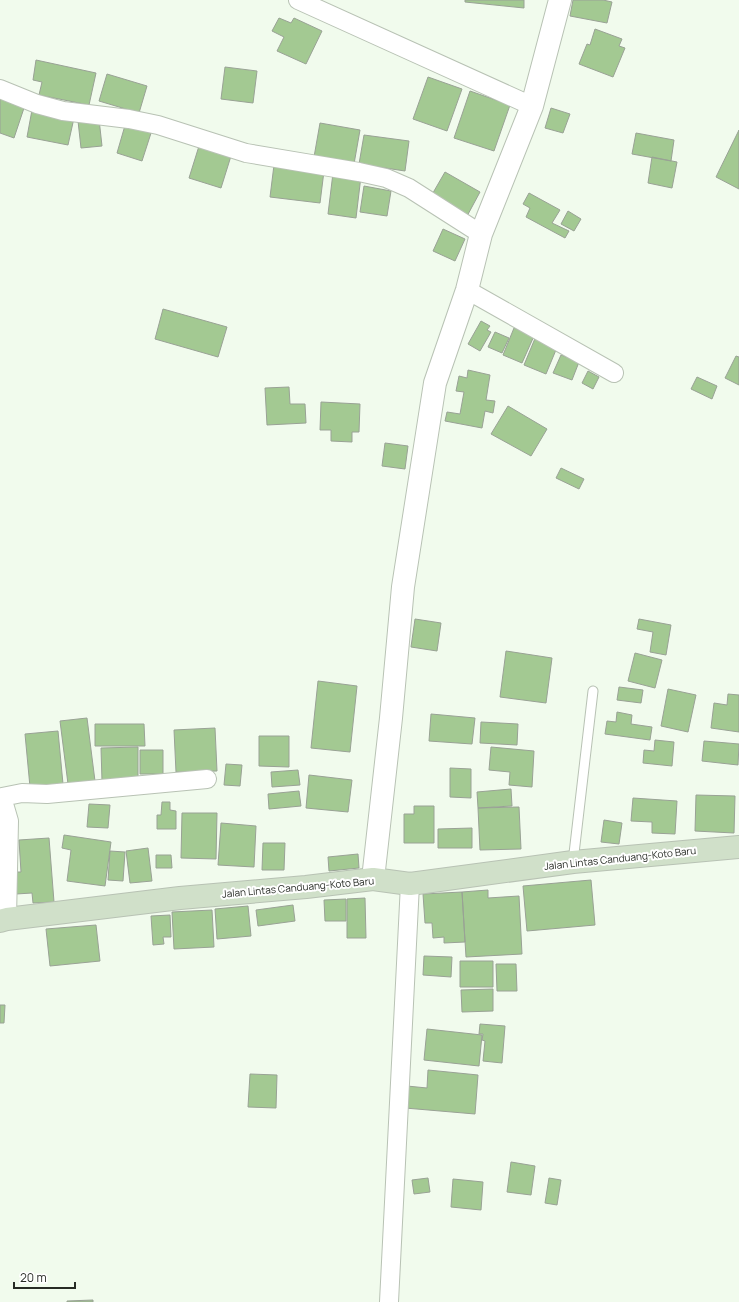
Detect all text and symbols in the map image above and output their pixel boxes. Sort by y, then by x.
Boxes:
street label: Jalan Lintas Canduang-Koto Baru [543,843,697,873]
street label: Jalan Lintas Canduang-Koto Baru [221,873,375,901]
scale bar [14,1264,75,1290]
text: 20 m [20,1269,47,1286]

